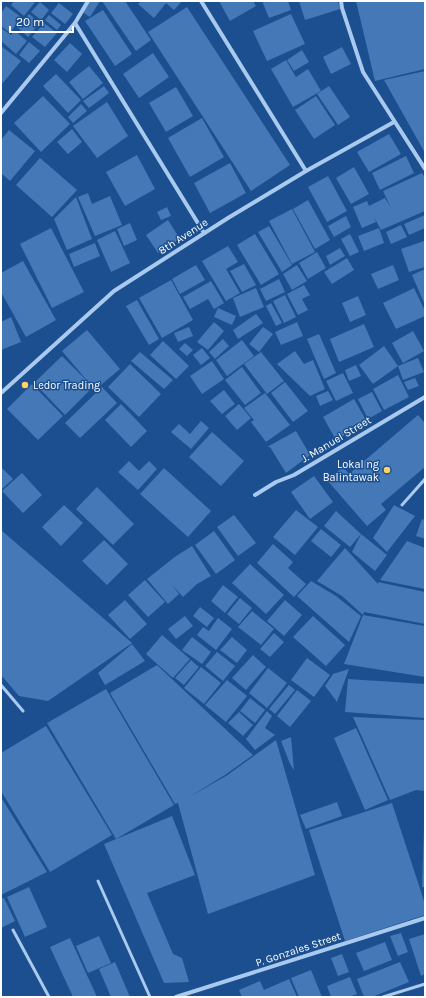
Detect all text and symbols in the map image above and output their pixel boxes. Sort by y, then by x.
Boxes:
scale bar [10,8,73,34]
text: 20 m [16,15,44,29]
street label: 8th Avenue [156,215,211,257]
place label: Ledor Trading [33,379,101,392]
marker: Ledor Trading [20,380,30,390]
street label: J. Manuel Street [299,413,374,465]
place label: Lokal ng Balintawak [323,458,380,484]
marker: Lokal ng Balintawak [382,465,392,475]
street label: P. Gonzales Street [254,930,342,969]

